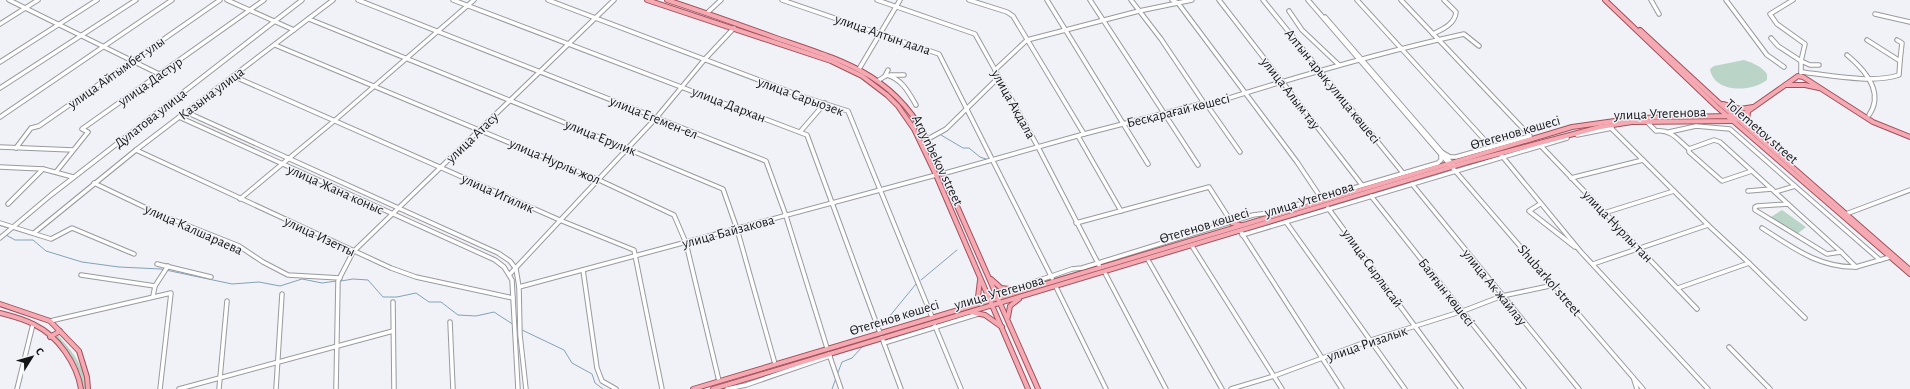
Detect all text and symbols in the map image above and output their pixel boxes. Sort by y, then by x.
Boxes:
street label: улица Алтын дала [832,12,933,58]
street label: Алтын арық улица көшесі [1282,27,1383,147]
street label: улица Айтымбет улы [65,34,167,112]
street label: улица Алым тау [1257,54,1323,132]
street label: улица Дастур [115,55,185,110]
street label: Казына улица [176,64,247,123]
street label: улица Акдала [988,67,1038,142]
street label: улица Сарыозек [755,75,846,119]
street label: улица Дархан [689,84,767,125]
street label: Дулатова улица [112,86,190,151]
street label: Бесқарағай көшесі [1125,91,1231,131]
street label: улица Егемен-ел [607,94,700,142]
street label: Tolemetov street [1722,97,1801,167]
street label: улица Утегенова [1612,105,1707,123]
street label: улица Атасу [443,110,502,167]
street label: Arqynbekov street [909,113,965,208]
street label: Өтегенов көшесі [1469,113,1562,153]
street label: улица Ерулик [562,117,639,159]
street label: улица Нурлы жол [506,136,602,187]
street label: улица Жана коныс [284,162,386,218]
street label: улица Игилик [458,171,536,216]
street label: улица Утегенова [1262,180,1356,220]
street label: улица Нурлы тан [1579,187,1655,265]
street label: улица Калшараева [142,202,245,258]
street label: Өтегенов көшесі [1158,206,1251,246]
street label: улица Байзакова [680,213,776,251]
street label: улица Изетты [281,214,357,259]
street label: улица Сырлысай [1339,226,1405,310]
street label: Shubarkol street [1515,242,1584,319]
street label: улица Ак жайлау [1459,246,1529,328]
street label: Балғын көшесі [1415,256,1477,329]
street label: улица Утегенова [952,273,1046,313]
street label: Өтегенов көшесі [848,298,941,338]
street label: улица Ризалык [1325,324,1410,365]
north arrow [12,337,52,377]
text: С [33,346,46,357]

